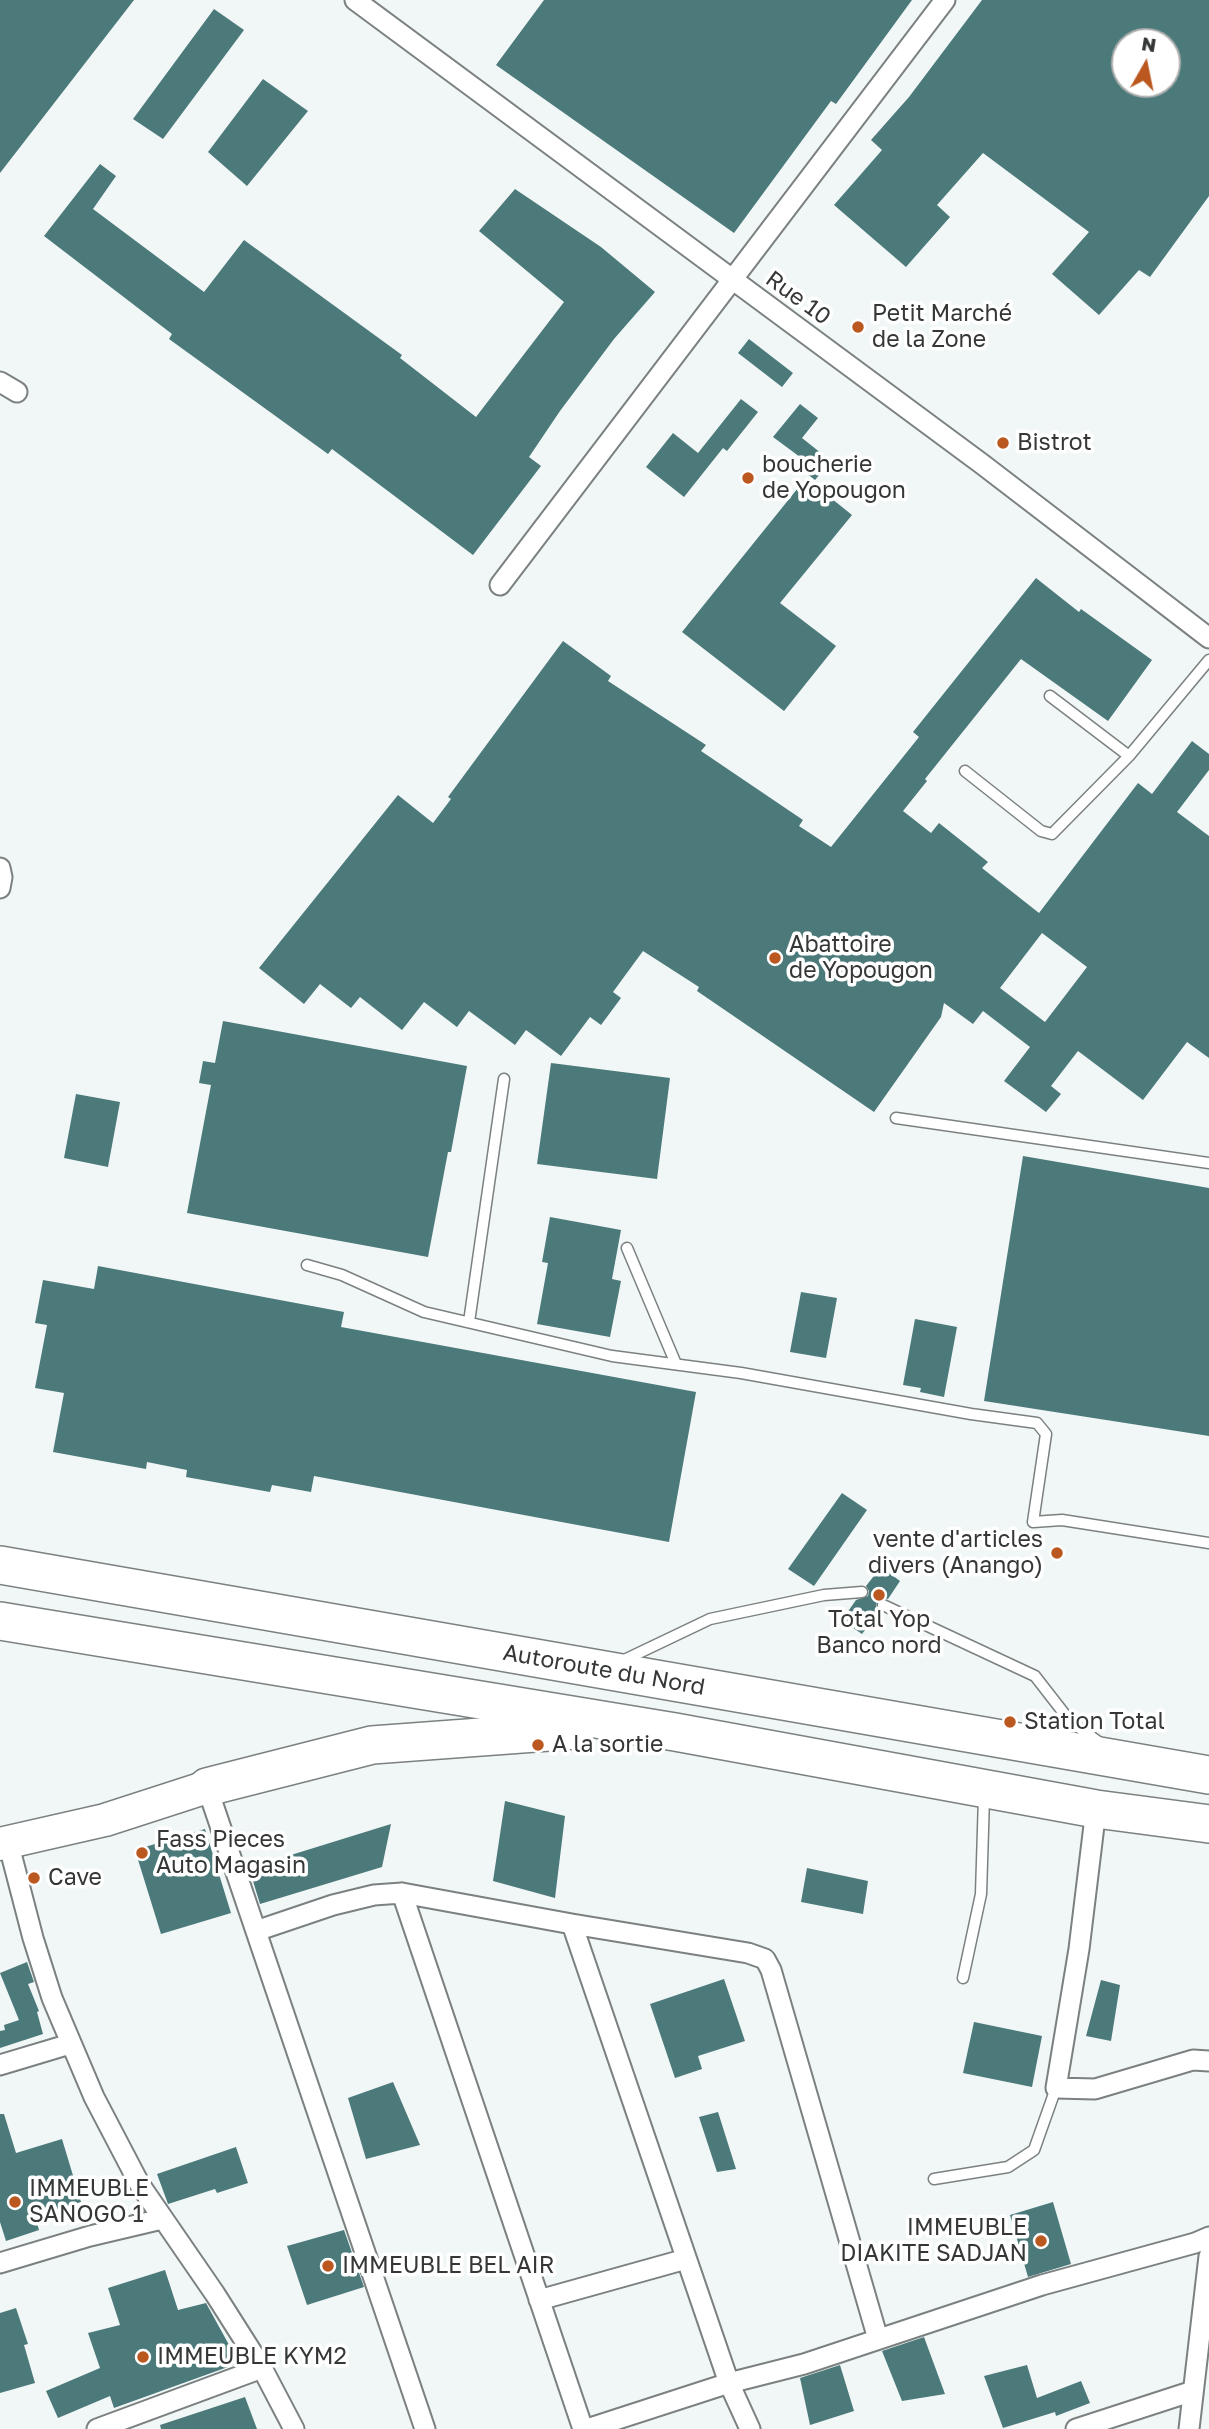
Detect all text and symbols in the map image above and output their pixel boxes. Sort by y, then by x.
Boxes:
north arrow [1111,28,1181,98]
text: N [1140,31,1158,56]
street label: Rue 10 [760,265,836,331]
place label: Petit Marché de la Zone [872,300,1012,354]
marker: Petit Marché de la Zone [850,319,866,335]
place label: Bistrot [1017,429,1092,457]
marker: Bistrot [995,435,1011,451]
place label: boucherie de Yopougon [762,451,906,505]
marker: boucherie de Yopougon [740,470,756,486]
place label: Abattoire de Yopougon [789,931,933,985]
marker: Abattoire de Yopougon [767,950,783,966]
place label: vente d'articles divers (Anango) [868,1526,1043,1580]
marker: vente d'articles divers (Anango) [1049,1545,1065,1561]
marker: Total Yop Banco nord [871,1587,887,1603]
place label: Total Yop Banco nord [816,1606,942,1660]
street label: Autoroute du Nord [501,1639,707,1701]
place label: Station Total [1024,1708,1165,1736]
marker: Station Total [1002,1714,1018,1730]
place label: A la sortie [552,1731,663,1759]
marker: A la sortie [530,1737,546,1753]
place label: Fass Pieces Auto Magasin [156,1826,306,1880]
marker: Fass Pieces Auto Magasin [134,1845,150,1861]
place label: Cave [48,1864,102,1892]
marker: Cave [26,1870,42,1886]
place label: IMMEUBLE SANOGO 1 [29,2175,149,2229]
marker: IMMEUBLE SANOGO 1 [7,2194,23,2210]
place label: IMMEUBLE DIAKITE SADJAN [840,2214,1027,2268]
marker: IMMEUBLE DIAKITE SADJAN [1033,2233,1049,2249]
place label: IMMEUBLE BEL AIR [342,2252,554,2280]
marker: IMMEUBLE BEL AIR [320,2258,336,2274]
place label: IMMEUBLE KYM2 [157,2343,347,2371]
marker: IMMEUBLE KYM2 [135,2349,151,2365]

